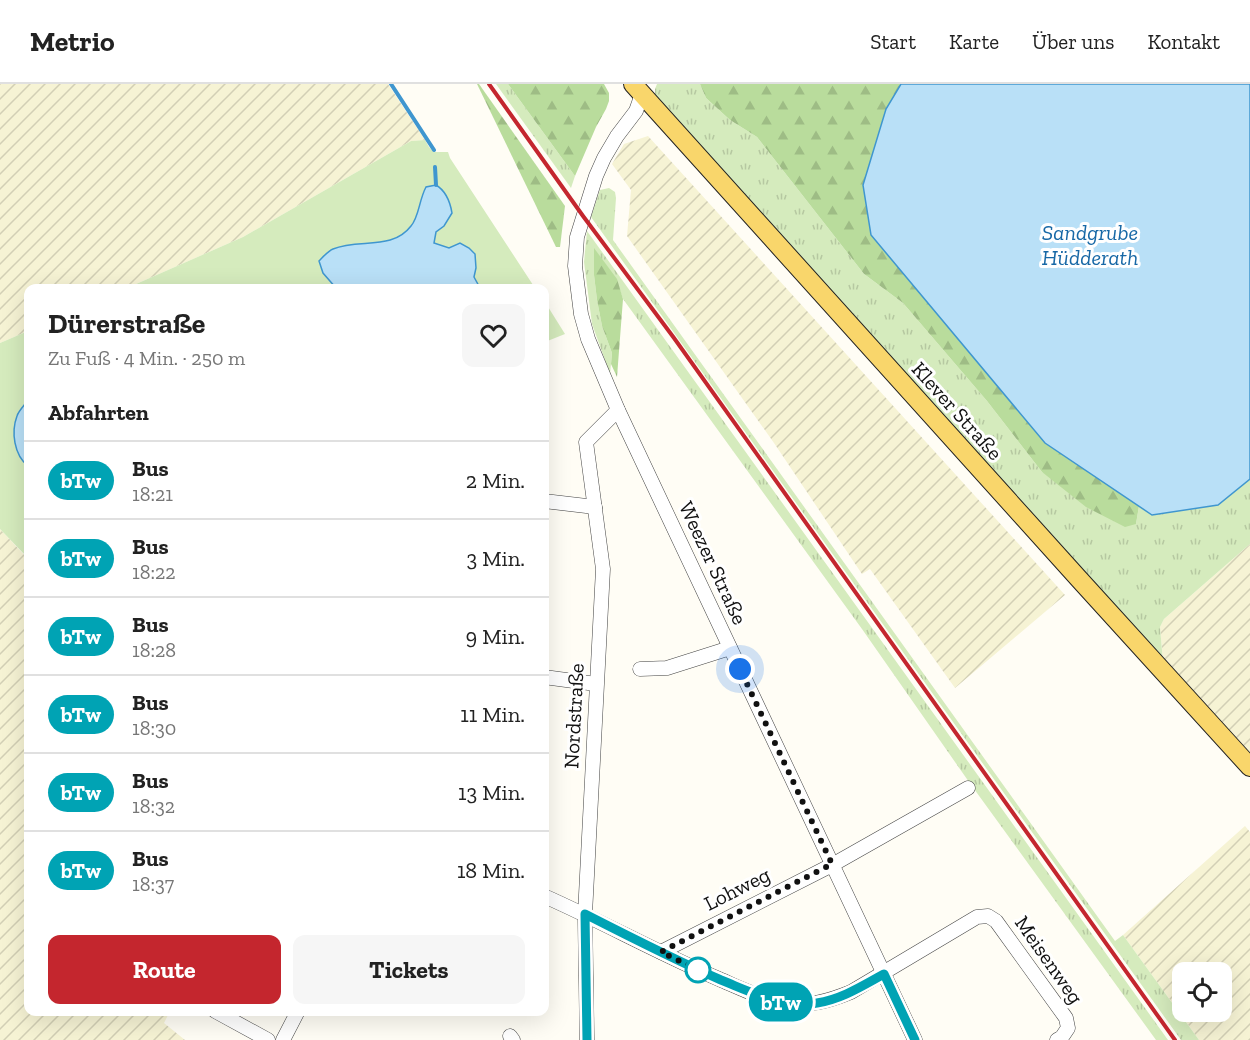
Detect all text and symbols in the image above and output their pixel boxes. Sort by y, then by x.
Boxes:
text: Metrio [30,25,115,58]
text: Start [870,29,916,54]
text: Karte [949,29,999,54]
text: Über uns [1032,29,1114,54]
text: Kontakt [1147,29,1220,54]
water label: Sandgrube Hüdderath [1042,219,1138,271]
button: heart [462,304,525,367]
text: Dürerstraße [48,307,205,340]
text: Zu Fuß · 4 Min. · 250 m [48,346,245,370]
street label: Klever Straße [907,356,1008,465]
text: Abfahrten [48,399,149,426]
text: Bus [132,455,169,482]
text: 2 Min. [466,467,525,494]
text: bTw [61,468,101,493]
text: 18:21 [132,482,173,506]
street label: Weezer Straße [674,497,753,628]
text: Bus [132,533,169,560]
text: 3 Min. [466,545,525,572]
text: bTw [61,546,101,571]
text: 18:22 [132,560,176,584]
text: Bus [132,611,169,638]
text: 9 Min. [466,623,525,650]
text: bTw [61,624,101,649]
text: 18:28 [132,638,176,662]
your location [725,654,755,684]
street label: Nordstraße [558,662,589,769]
text: Bus [132,689,169,716]
text: 11 Min. [460,701,525,728]
text: bTw [61,702,101,727]
text: 18:30 [132,716,176,740]
text: Bus [132,767,169,794]
text: 13 Min. [458,779,525,806]
text: bTw [61,780,101,805]
text: 18:32 [132,794,175,818]
text: Bus [132,845,169,872]
text: 18 Min. [457,857,525,884]
text: bTw [61,858,101,883]
street label: Lohweg [700,861,774,916]
text: 18:37 [132,872,174,896]
street label: Meisenweg [1010,911,1089,1009]
button: Route [48,935,281,1004]
button: Tickets [293,935,525,1004]
unlabelled marker [685,957,711,983]
map controls [1172,962,1232,1022]
button: locate [1172,962,1232,1022]
line badge: bTw [746,982,816,1022]
text: bTw [761,990,801,1015]

